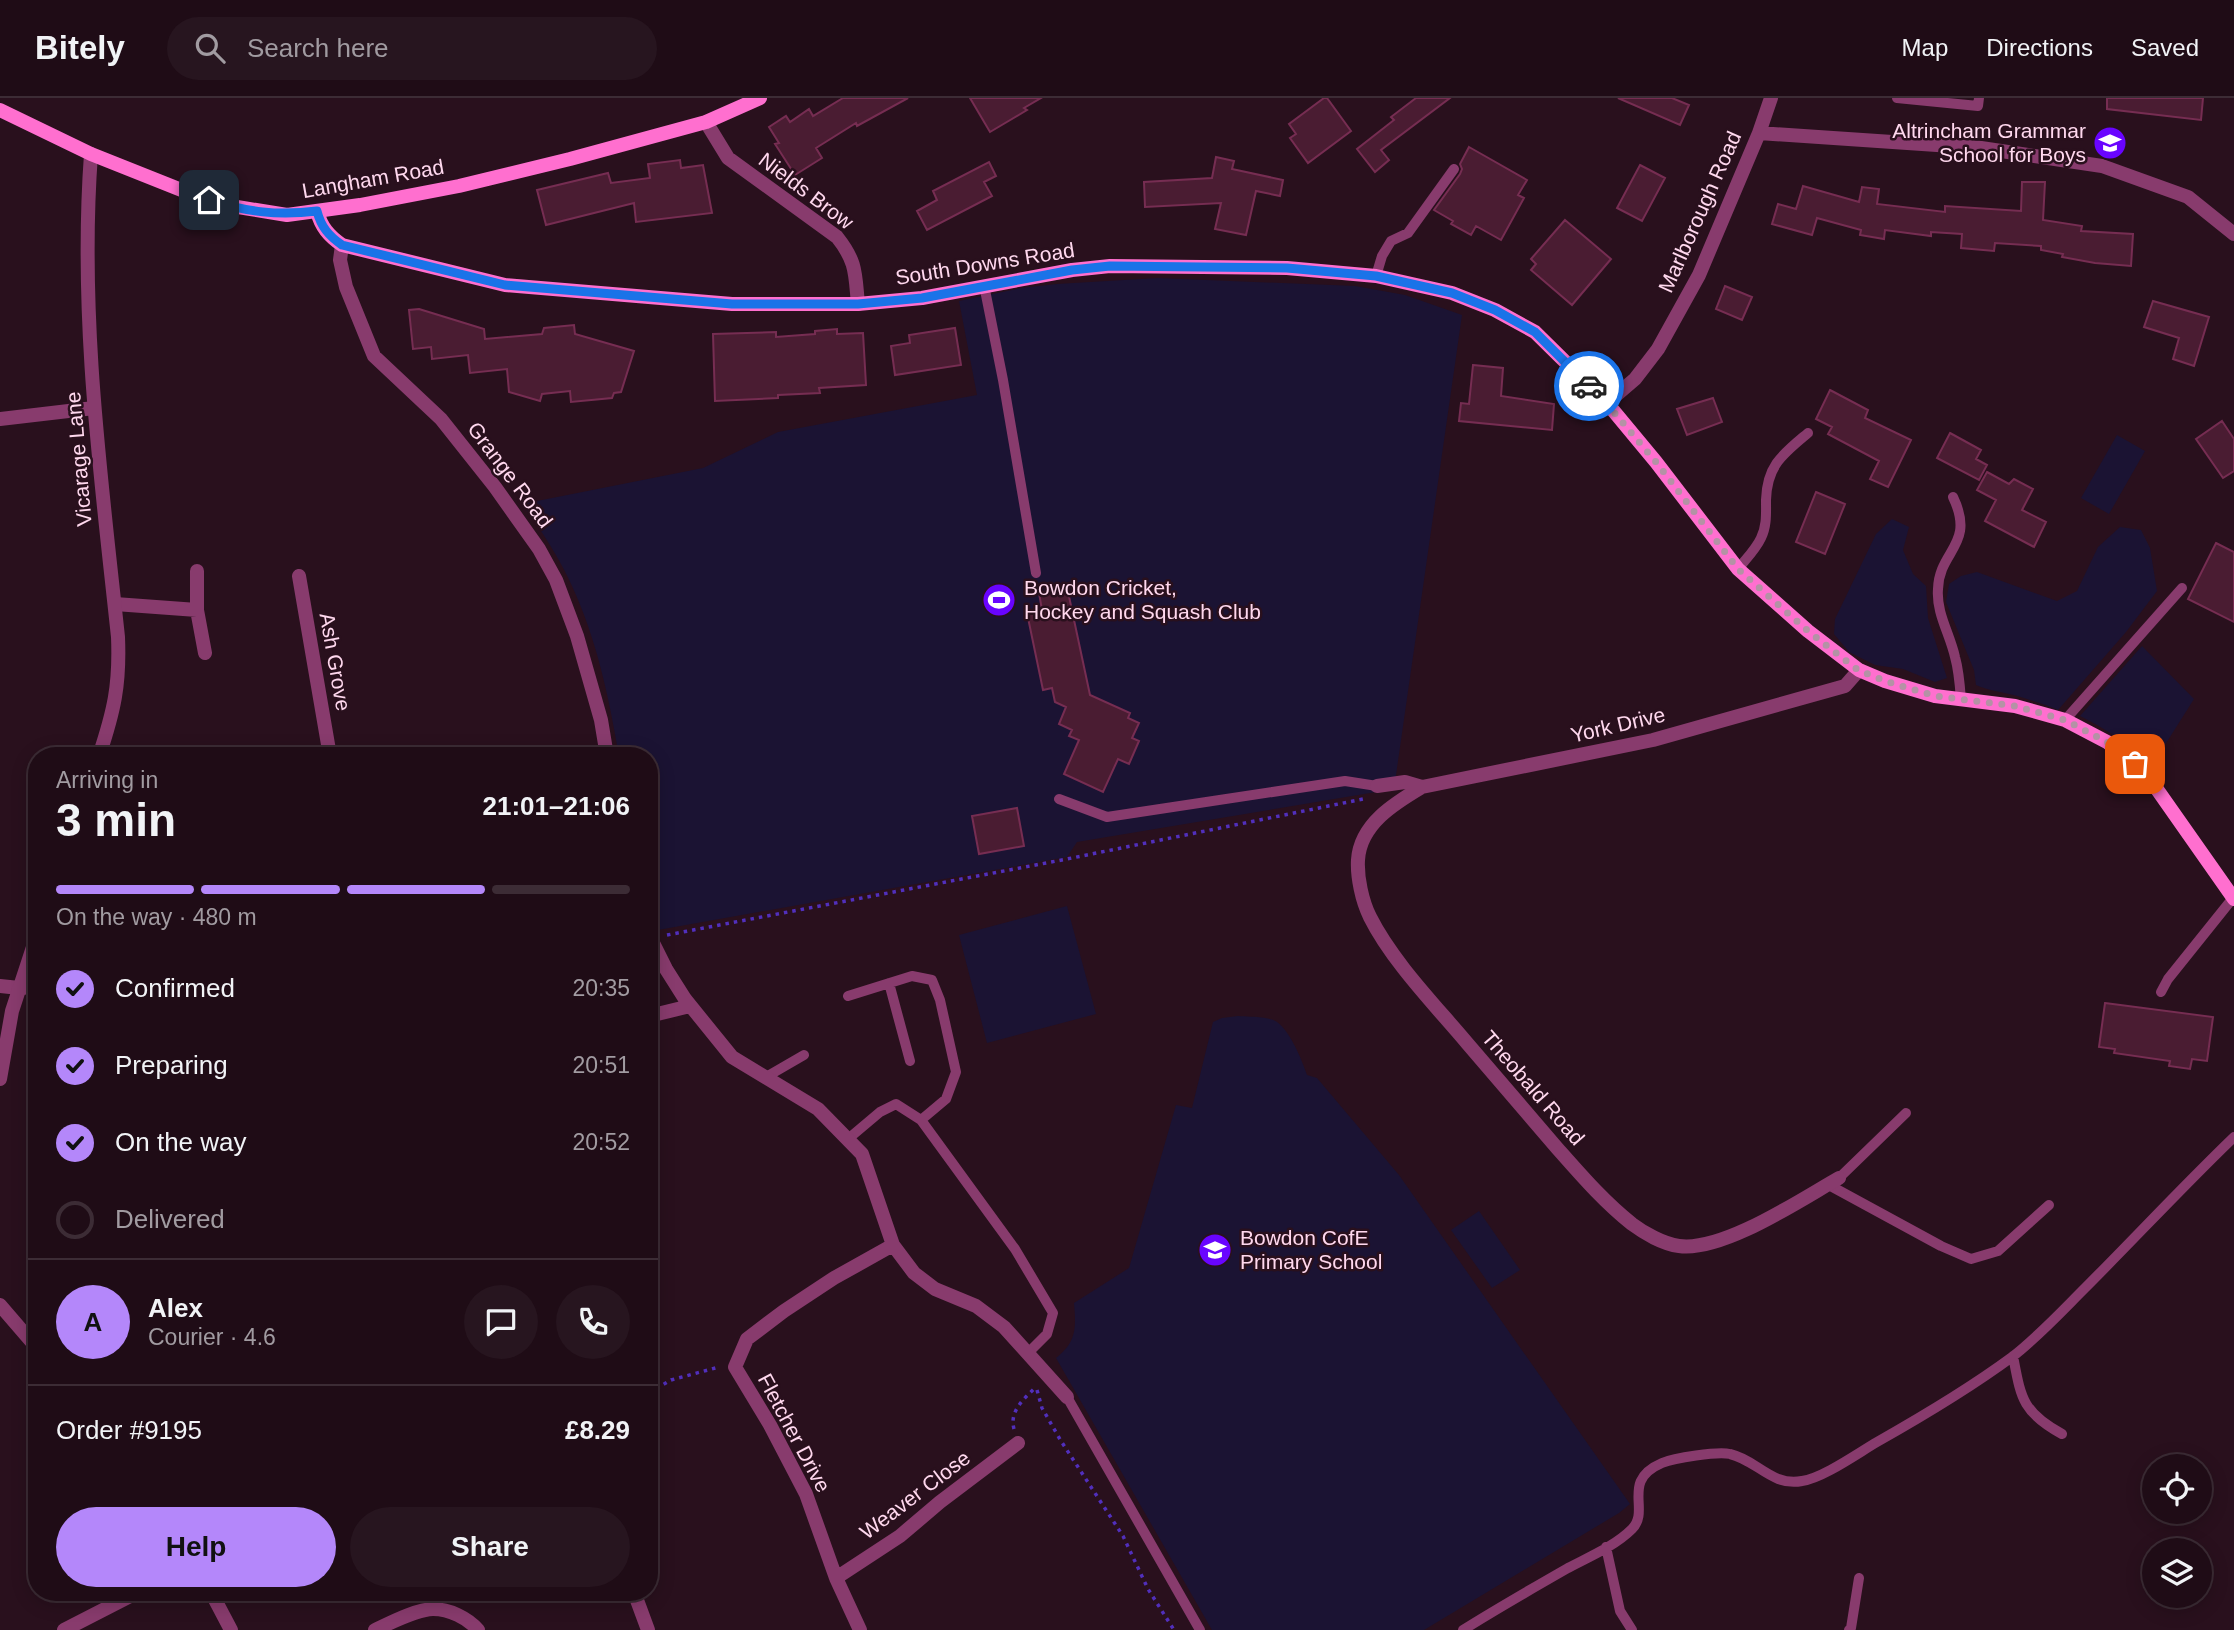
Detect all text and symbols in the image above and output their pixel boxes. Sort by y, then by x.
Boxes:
search box [167,17,657,80]
text: Bitely [35,29,125,66]
icon: search [191,29,229,67]
text: Search here [247,33,389,63]
text: Map [1902,34,1948,61]
text: Directions [1986,34,2093,61]
text: Saved [2131,34,2199,61]
place label: Altrincham Grammar School for Boys [1892,119,2086,166]
school or university icon: Altrincham Grammar School for Boys [2091,124,2129,162]
street label: Marlborough Road [1654,128,1745,296]
street label: Nields Brow [755,148,859,234]
street label: Langham Road [300,155,446,202]
pin [179,170,239,230]
icon: home [190,181,228,219]
street label: South Downs Road [894,238,1076,289]
courier [1554,351,1624,421]
icon: car [1570,367,1608,405]
street label: Vicarage Lane [61,391,96,527]
street label: Grange Road [463,417,558,532]
place label: Bowdon Cricket, Hockey and Squash Club [1024,576,1261,623]
sports icon: Bowdon Cricket, Hockey and Squash Club [980,581,1018,619]
street label: Ash Grove [316,611,355,713]
street label: York Drive [1568,702,1667,747]
pin [2105,734,2165,794]
icon: bag [2116,745,2154,783]
text: Arriving in [56,767,158,793]
text: 21:01–21:06 [483,791,630,821]
text: 3 min [56,794,176,846]
text: On the way · 480 m [56,904,257,930]
icon: check [56,970,94,1008]
text: Confirmed [115,973,235,1003]
text: 20:35 [572,975,630,1001]
street label: Theobald Road [1478,1026,1589,1149]
icon: check [56,1047,94,1085]
text: Preparing [115,1050,228,1080]
text: 20:51 [572,1052,630,1078]
icon: check [56,1124,94,1162]
text: On the way [115,1127,247,1157]
text: 20:52 [572,1129,630,1155]
text: Delivered [115,1204,225,1234]
place label: Bowdon CofE Primary School [1240,1226,1382,1273]
school or university icon: Bowdon CofE Primary School [1196,1231,1234,1269]
button: chat [464,1285,538,1359]
button: phone [556,1285,630,1359]
text: Alex [148,1293,203,1323]
text: A [84,1307,102,1337]
text: Courier · 4.6 [148,1324,276,1350]
street label: Fletcher Drive [754,1370,835,1496]
text: Order #9195 [56,1415,202,1445]
text: £8.29 [565,1415,630,1445]
street label: Weaver Close [855,1446,974,1543]
map controls [2142,1454,2212,1608]
button: locate [2142,1454,2212,1524]
button: Help [56,1507,336,1587]
button: Share [350,1507,630,1587]
button: layers [2142,1538,2212,1608]

